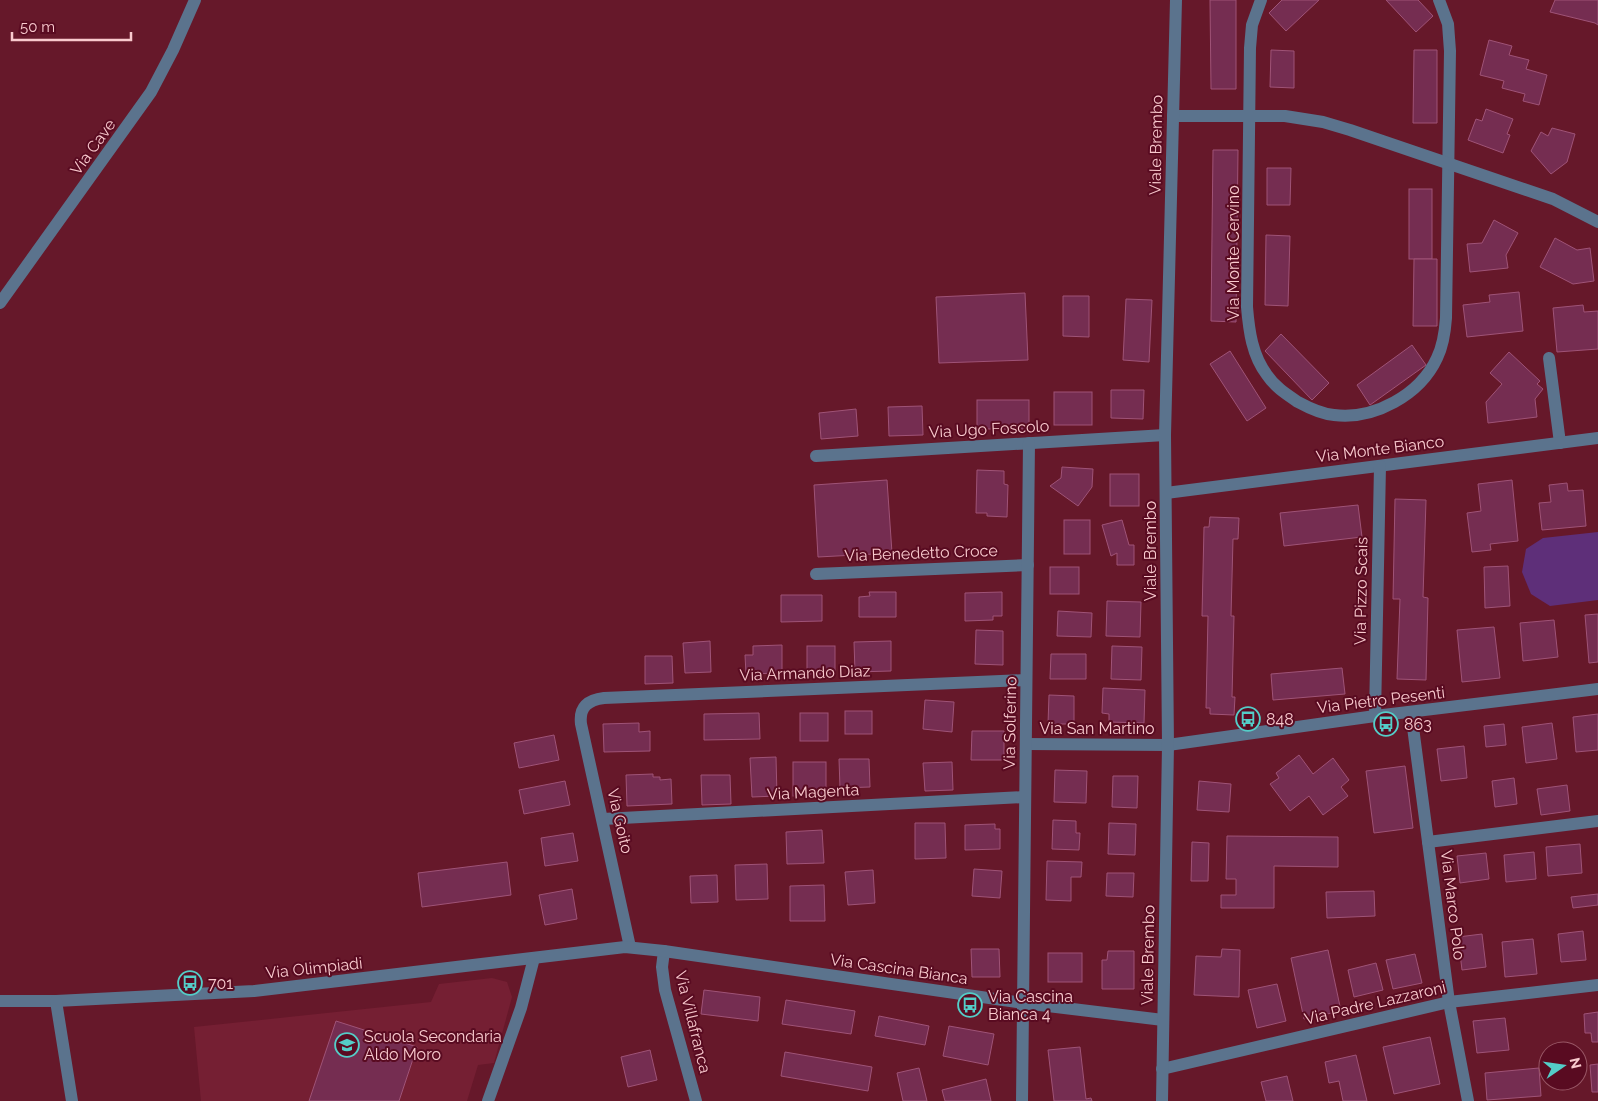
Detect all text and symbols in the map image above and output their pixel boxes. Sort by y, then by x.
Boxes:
scale bar [12,10,131,42]
text: 50 m [20,18,55,36]
street label: Viale Brembo [1146,95,1166,195]
street label: Via Cave [66,115,120,179]
street label: Via Monte Cervino [1224,185,1243,321]
street label: Via Ugo Foscolo [928,416,1050,442]
street label: Via Monte Bianco [1315,432,1445,466]
street label: Viale Brembo [1141,501,1160,601]
street label: Via Pizzo Scais [1351,536,1371,645]
street label: Via Benedetto Croce [844,541,998,565]
street label: Via Armando Diaz [739,661,871,685]
street label: Via Solferino [1000,676,1020,770]
street label: Via Pietro Pesenti [1316,683,1446,717]
bus stop icon: 848 [1235,706,1261,732]
place label: 848 [1266,710,1294,729]
bus stop icon: 863 [1373,711,1399,737]
place label: 863 [1404,715,1432,734]
street label: Via San Martino [1040,719,1154,738]
street label: Via Magenta [766,780,860,804]
street label: Via Goito [603,787,637,855]
street label: Via Marco Polo [1437,849,1469,961]
street label: Viale Brembo [1138,905,1158,1005]
street label: Via Cascina Bianca [829,950,969,988]
street label: Via Olimpiadi [265,953,363,983]
street label: Via Villafranca [671,969,715,1075]
bus stop icon: 701 [177,970,203,996]
place label: 701 [208,974,233,993]
street label: Via Padre Lazzaroni [1302,977,1448,1029]
place label: Via Cascina Bianca 4 [988,987,1073,1024]
bus stop icon: Via Cascina Bianca 4 [957,992,983,1018]
place label: Scuola Secondaria Aldo Moro [364,1027,502,1064]
school or university icon: Scuola Secondaria Aldo Moro [334,1032,360,1058]
north arrow [1538,1041,1588,1091]
text: N [1567,1056,1585,1070]

